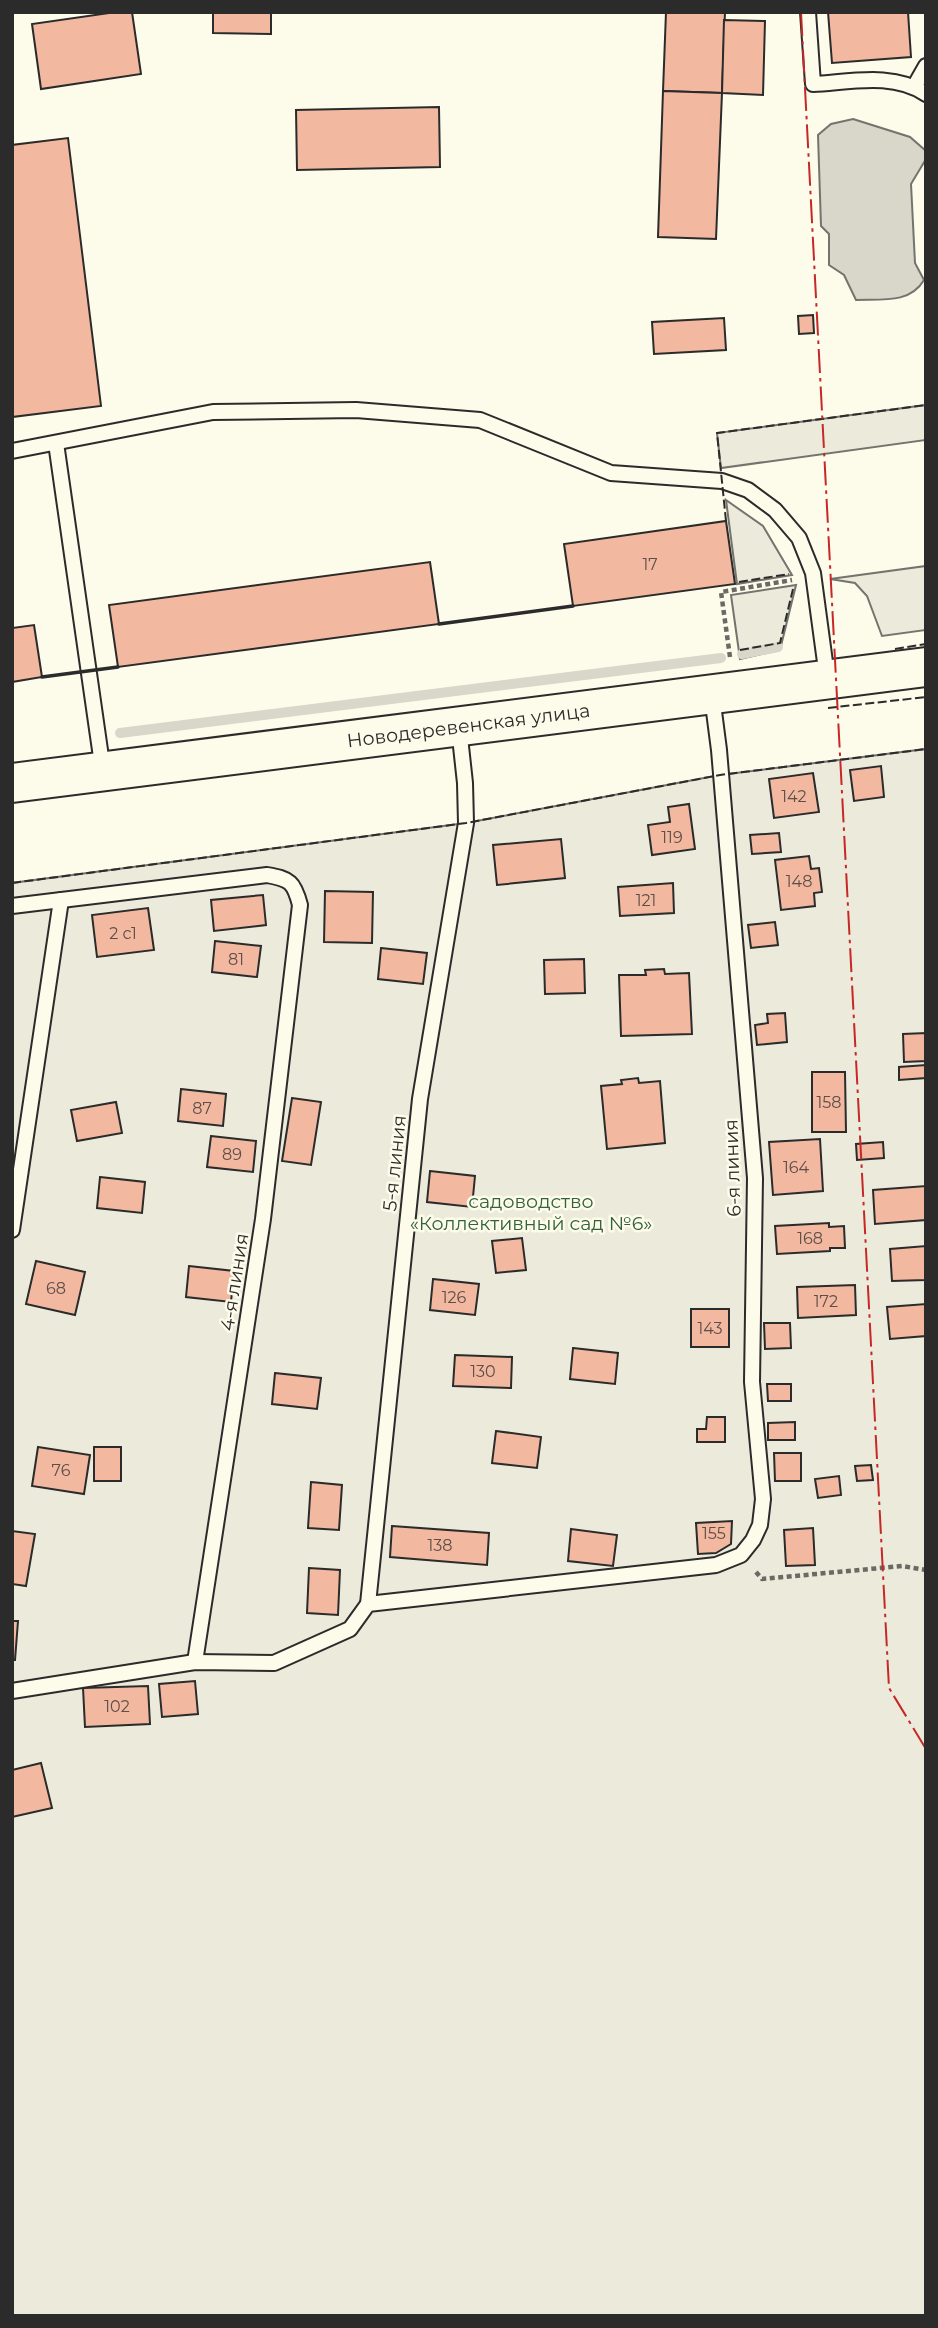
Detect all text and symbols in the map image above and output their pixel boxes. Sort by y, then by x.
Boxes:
house number: 17 [642,555,658,574]
street label: Новодеревенская улица [346,699,591,752]
house number: 142 [781,787,807,806]
house number: 119 [661,828,683,847]
house number: 148 [786,872,812,891]
house number: 121 [636,891,656,910]
house number: 2 с1 [109,924,137,943]
house number: 81 [228,950,244,969]
house number: 158 [816,1093,842,1112]
house number: 87 [192,1099,212,1118]
street label: 5-я линия [378,1114,411,1212]
street label: 6-я линия [719,1119,746,1217]
house number: 89 [222,1145,242,1164]
house number: 164 [783,1158,809,1177]
park label: садоводство «Коллективный сад №6» [410,1190,652,1235]
house number: 168 [797,1229,823,1248]
street label: 4-я линия [215,1232,254,1333]
house number: 68 [46,1279,66,1298]
house number: 126 [442,1288,467,1307]
house number: 172 [814,1292,838,1311]
house number: 143 [697,1319,723,1338]
house number: 130 [470,1362,496,1381]
house number: 76 [52,1461,71,1480]
house number: 155 [702,1524,726,1543]
house number: 138 [427,1536,453,1555]
house number: 102 [104,1697,130,1716]

